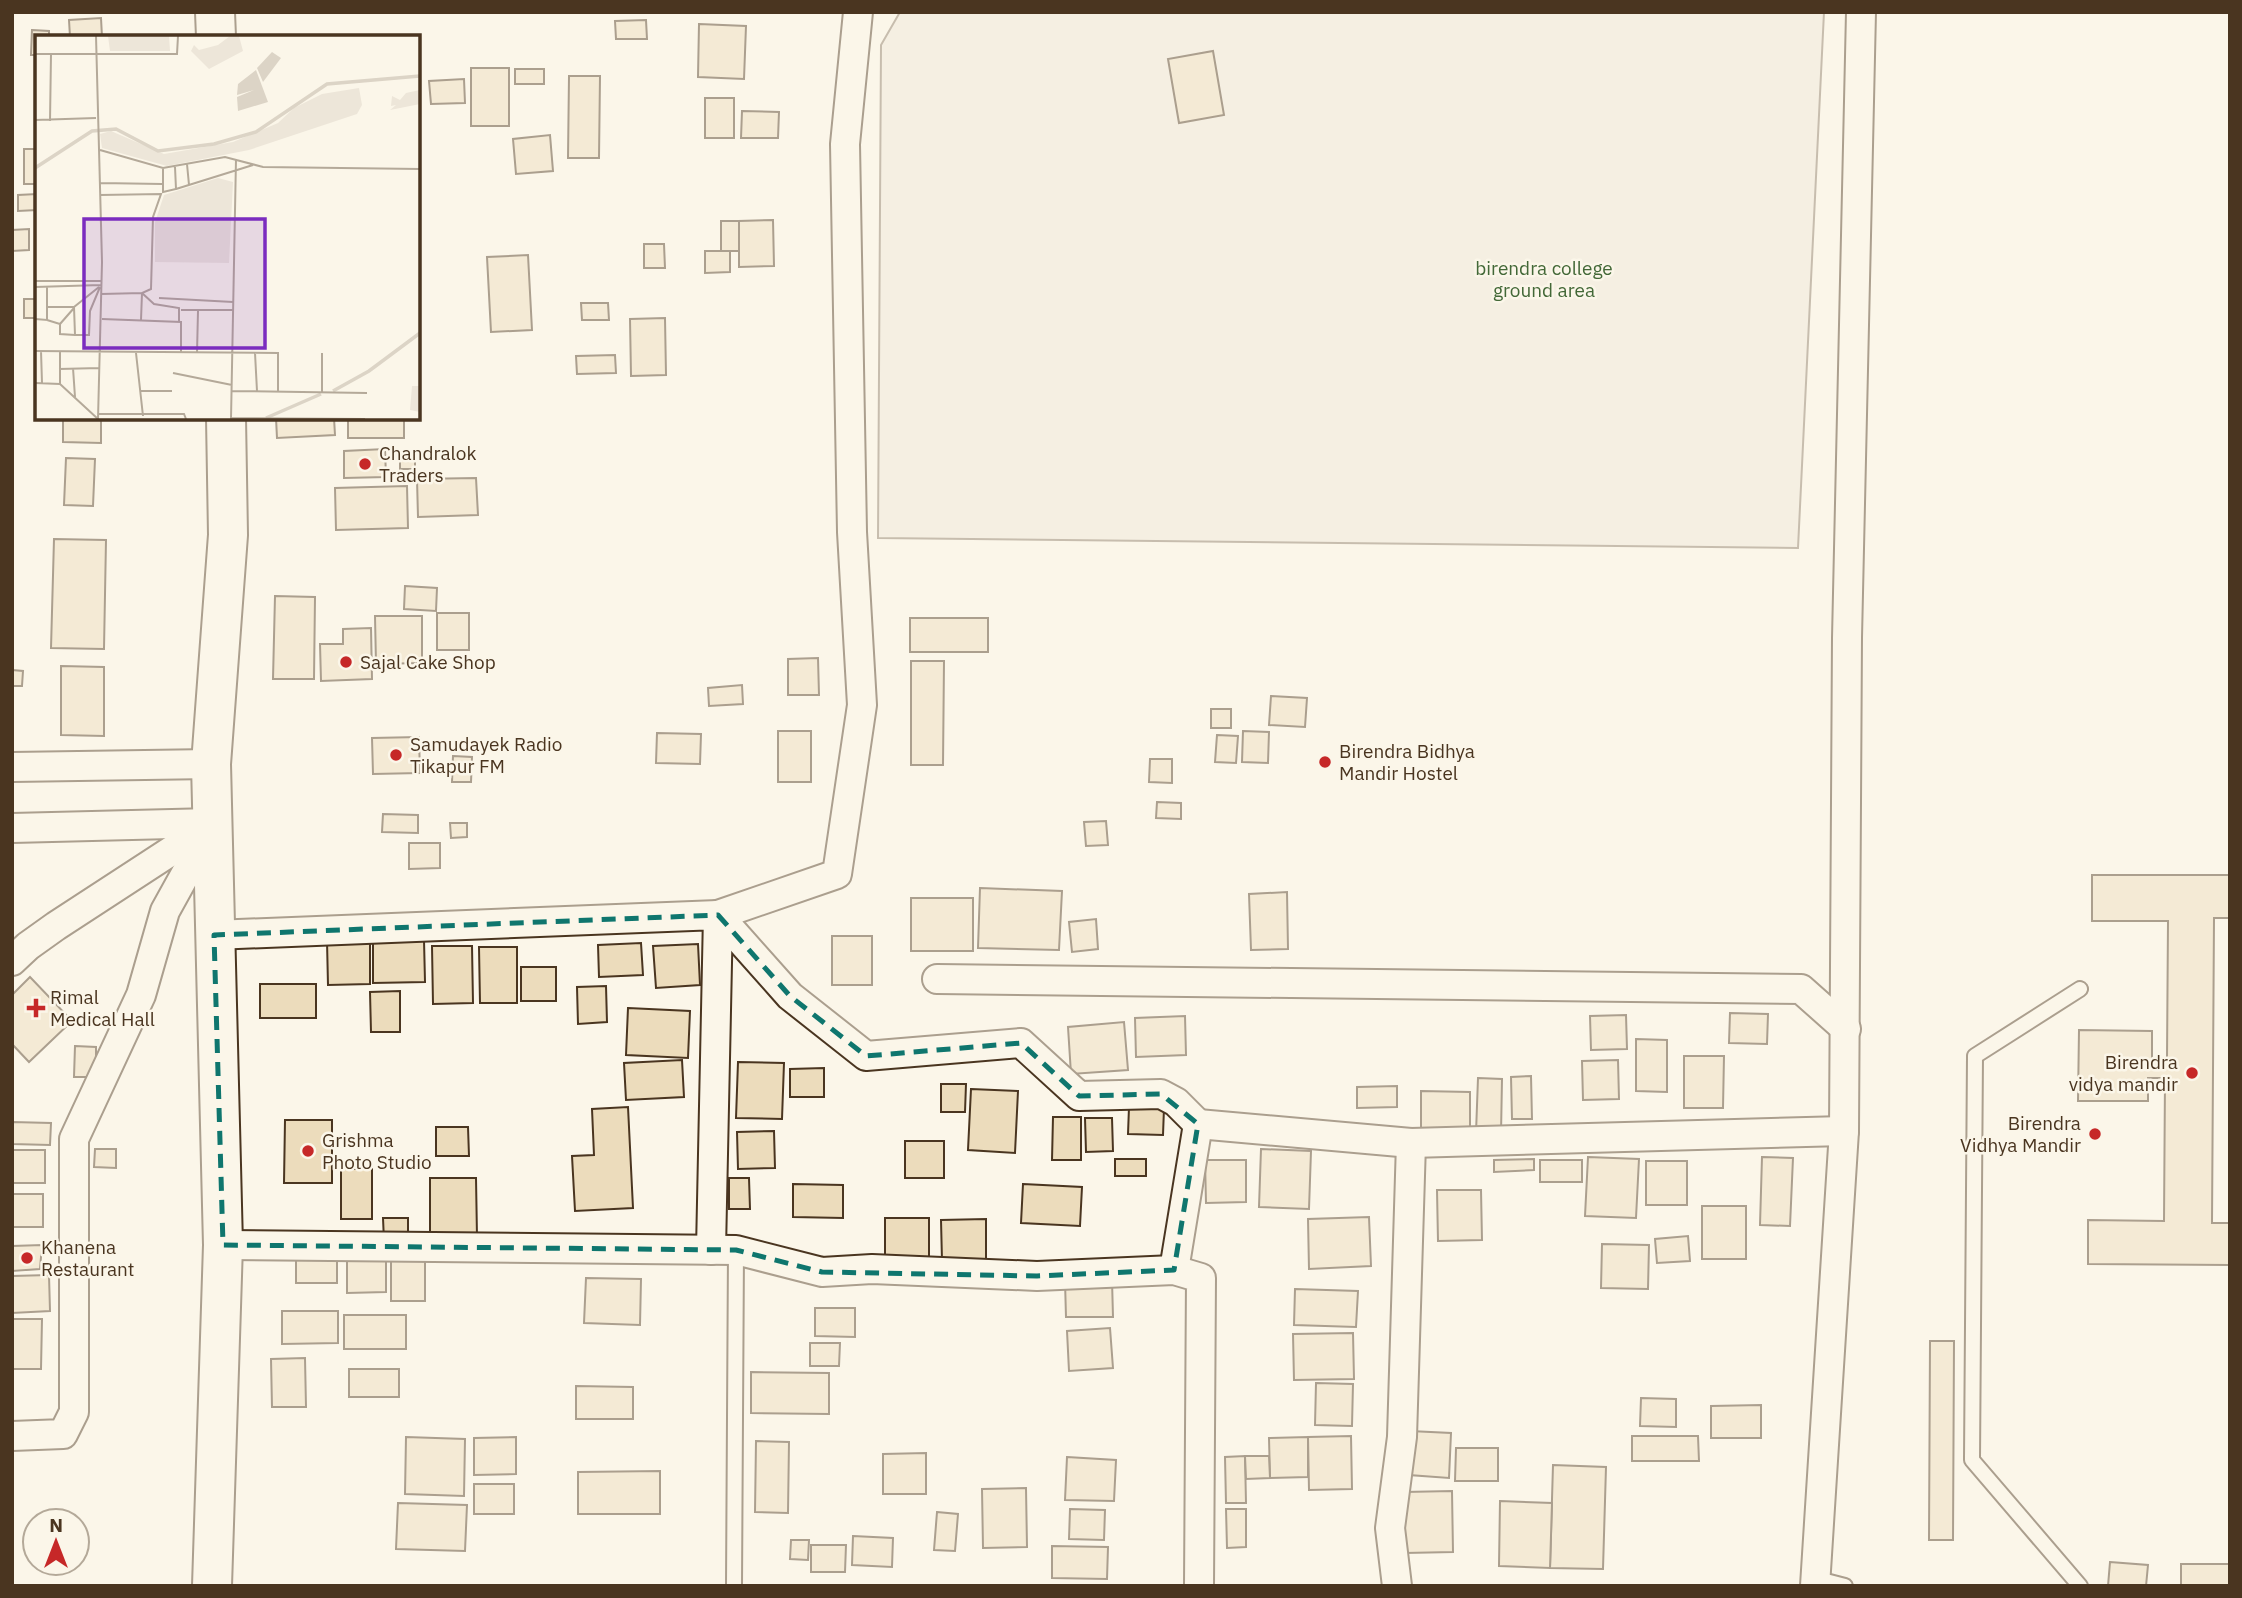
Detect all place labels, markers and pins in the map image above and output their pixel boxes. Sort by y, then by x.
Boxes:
place label: Chandralok Traders [379,441,476,487]
marker: Chandralok Traders [357,456,373,472]
place label: Sajal Cake Shop [360,650,496,674]
marker: Sajal Cake Shop [338,654,354,670]
place label: Samudayek Radio Tikapur FM [410,732,562,778]
place label: Birendra Bidhya Mandir Hostel [1339,739,1475,785]
marker: Samudayek Radio Tikapur FM [388,747,404,763]
marker: Birendra Bidhya Mandir Hostel [1317,754,1333,770]
place label: Rimal Medical Hall [50,985,155,1031]
marker: Rimal Medical Hall [28,1000,44,1016]
place label: Birendra vidya mandir [2069,1050,2178,1096]
marker: Birendra vidya mandir [2184,1065,2200,1081]
place label: Birendra Vidhya Mandir [1960,1111,2081,1157]
marker: Birendra Vidhya Mandir [2087,1126,2103,1142]
place label: Grishma Photo Studio [322,1128,432,1174]
marker: Grishma Photo Studio [300,1143,316,1159]
place label: Khanena Restaurant [41,1235,135,1281]
marker: Khanena Restaurant [19,1250,35,1266]

